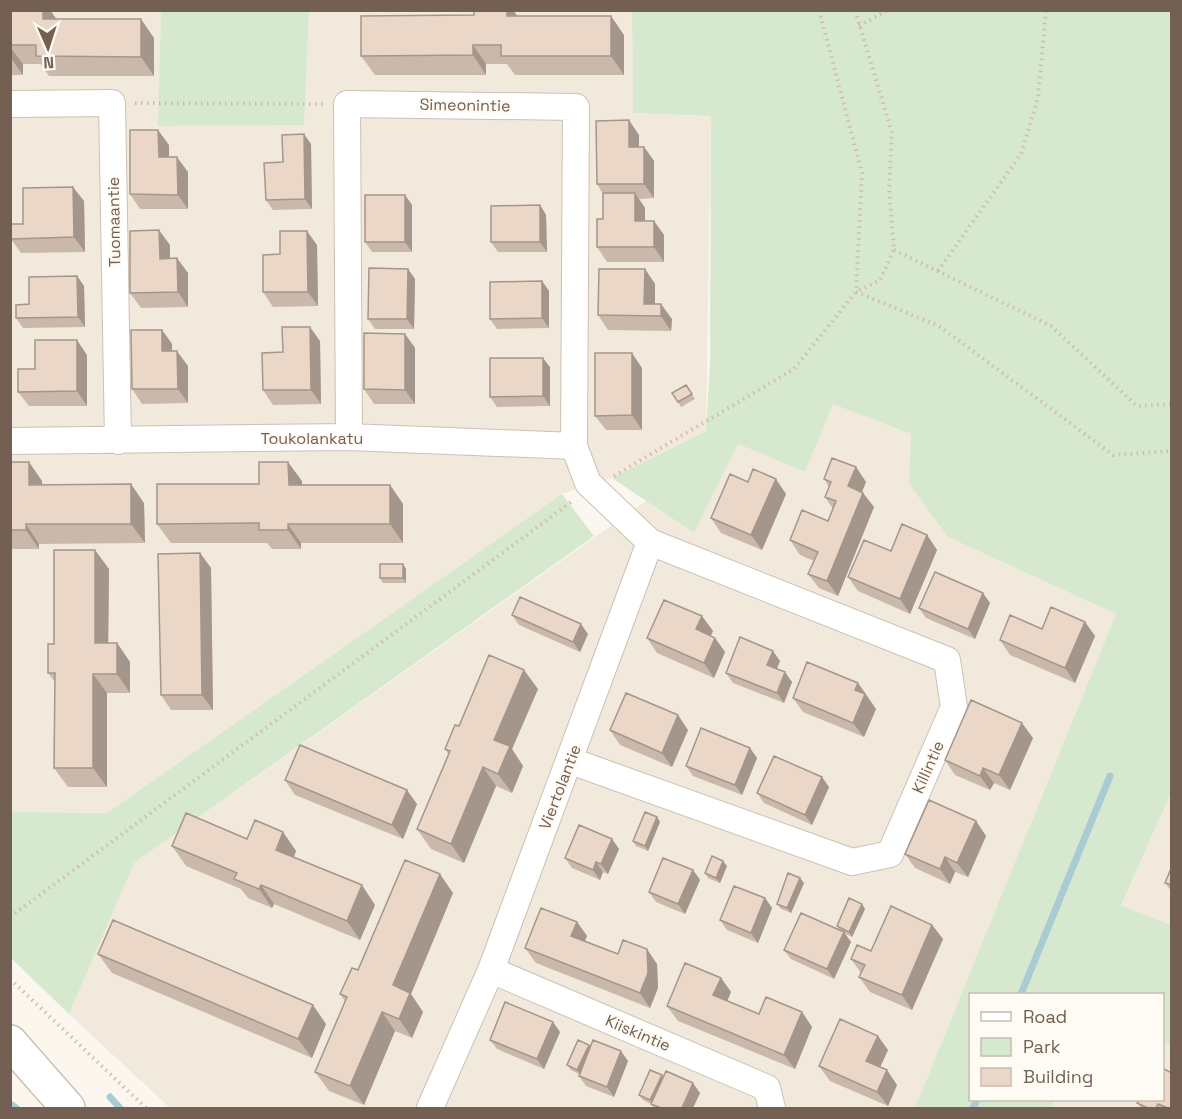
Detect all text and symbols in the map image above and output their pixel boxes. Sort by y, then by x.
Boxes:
north arrow [18,18,78,78]
text: N [43,52,55,73]
street label: Simeonintie [419,94,511,116]
street label: Tuomaantie [103,177,125,267]
street label: Toukolankatu [261,428,363,449]
street label: Killintie [907,737,949,797]
street label: Viertolantie [534,741,586,833]
legend [969,993,1164,1101]
text: Road [1023,1005,1067,1028]
street label: Kiiskintie [602,1010,674,1056]
text: Park [1023,1035,1061,1058]
text: Building [1023,1065,1093,1088]

